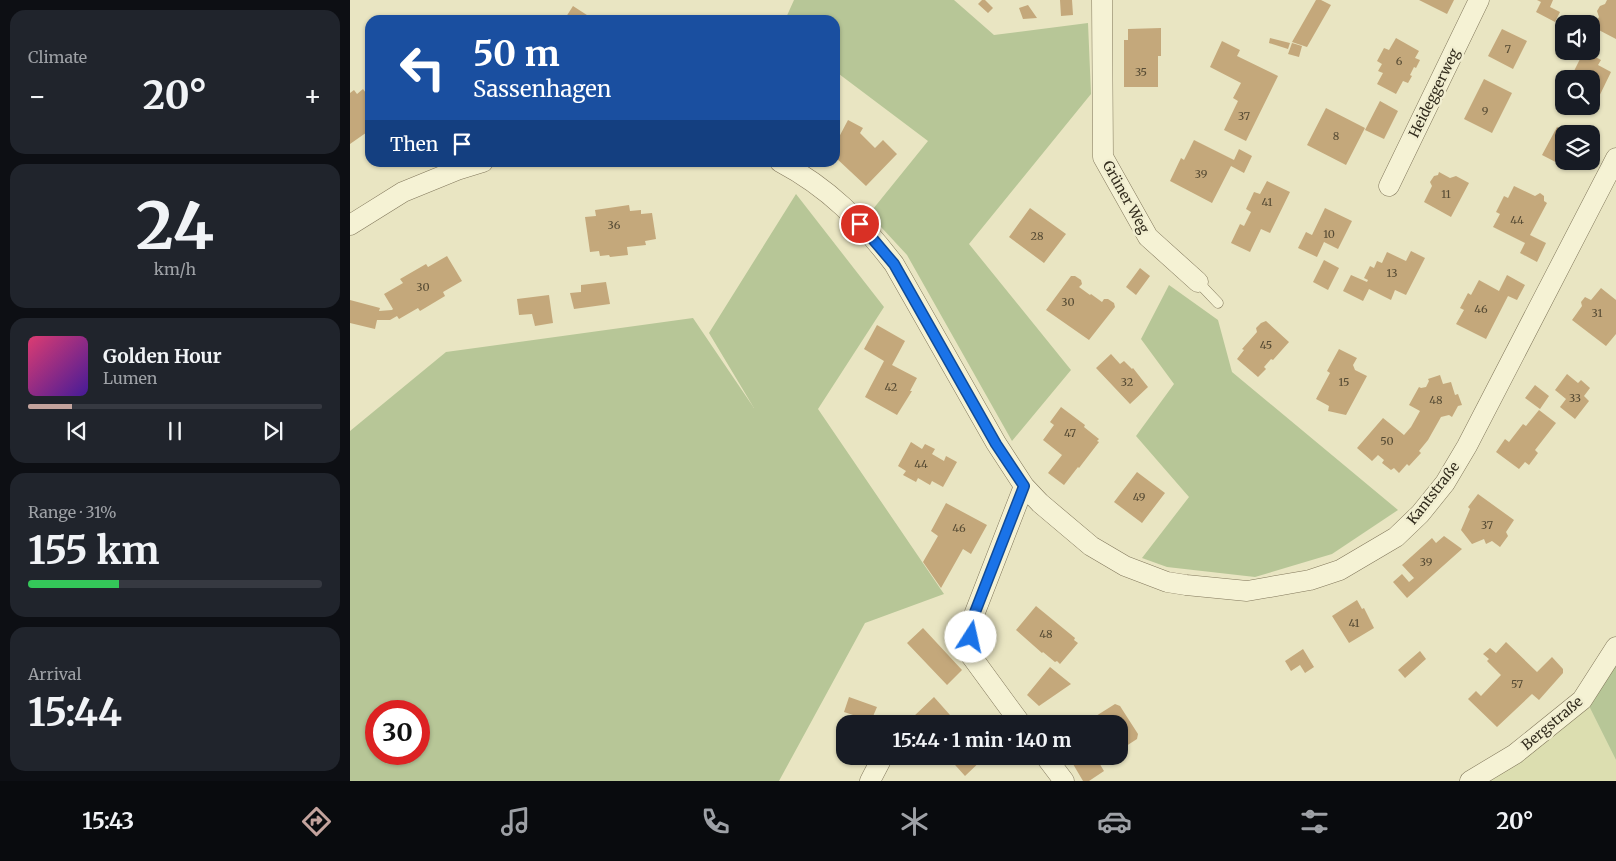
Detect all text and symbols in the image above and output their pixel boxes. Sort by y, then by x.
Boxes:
map controls [1555,15,1600,170]
button: sound [1555,15,1600,60]
text: 50 m [473,32,560,76]
icon: left [390,35,455,100]
house number: 7 [1505,42,1511,56]
street label: Heideggerweg [1405,45,1464,141]
text: Climate [28,47,87,67]
house number: 6 [1396,54,1403,68]
house number: 35 [1135,65,1147,79]
button: search [1555,70,1600,115]
text: 20° [143,72,207,119]
text: Sassenhagen [473,75,611,103]
text: − [28,78,47,114]
text: + [303,78,322,114]
house number: 9 [1482,104,1489,118]
house number: 37 [1238,109,1250,123]
button: layers [1555,125,1600,170]
house number: 8 [1333,129,1340,143]
icon: arrive [448,130,476,158]
text: Then [390,132,438,156]
street label: Grüner Weg [1099,158,1154,237]
house number: 39 [1195,167,1208,181]
text: 24 [136,185,214,267]
house number: 11 [1441,187,1451,201]
house number: 41 [1262,195,1272,209]
pin [839,203,881,245]
icon: arrive [846,210,874,238]
house number: 44 [1510,213,1524,227]
house number: 36 [608,218,621,232]
house number: 10 [1323,227,1335,241]
house number: 28 [1031,229,1044,243]
text: km/h [154,259,196,279]
house number: 13 [1387,266,1397,280]
house number: 30 [416,280,430,294]
house number: 30 [1061,295,1075,309]
house number: 46 [1474,302,1488,316]
house number: 31 [1592,306,1602,320]
house number: 45 [1260,338,1272,352]
text: Golden Hour [103,344,222,368]
text: Lumen [103,368,157,388]
house number: 32 [1121,375,1133,389]
house number: 15 [1338,375,1350,389]
house number: 42 [885,380,897,394]
house number: 33 [1569,391,1581,405]
house number: 48 [1429,393,1443,407]
icon: previous [63,417,91,445]
icon: pause [161,417,189,445]
icon: next [259,417,287,445]
house number: 47 [1064,426,1076,440]
house number: 50 [1380,434,1394,448]
house number: 44 [914,457,928,471]
street label: Kantstraße [1403,458,1463,528]
house number: 49 [1133,490,1146,504]
text: Range · 31% [28,502,117,522]
house number: 37 [1481,518,1493,532]
house number: 46 [952,521,966,535]
text: 155 km [28,527,159,574]
house number: 39 [1420,555,1433,569]
position arrow [944,610,996,662]
house number: 41 [1349,616,1359,630]
house number: 48 [1039,627,1053,641]
text: Arrival [28,664,81,684]
house number: 57 [1511,677,1523,691]
text: 15:44 [28,689,122,736]
street label: Bergstraße [1518,692,1586,754]
speed limit sign: 30 [365,700,430,765]
text: 15:44 · 1 min · 140 m [893,728,1071,752]
icon: directions [299,804,334,839]
icon: music [498,804,533,839]
icon: phone [698,804,733,839]
icon: climate [897,804,932,839]
icon: car [1097,804,1132,839]
icon: filters [1297,804,1332,839]
text: 15:43 [82,807,134,835]
text: 20° [1496,807,1534,835]

